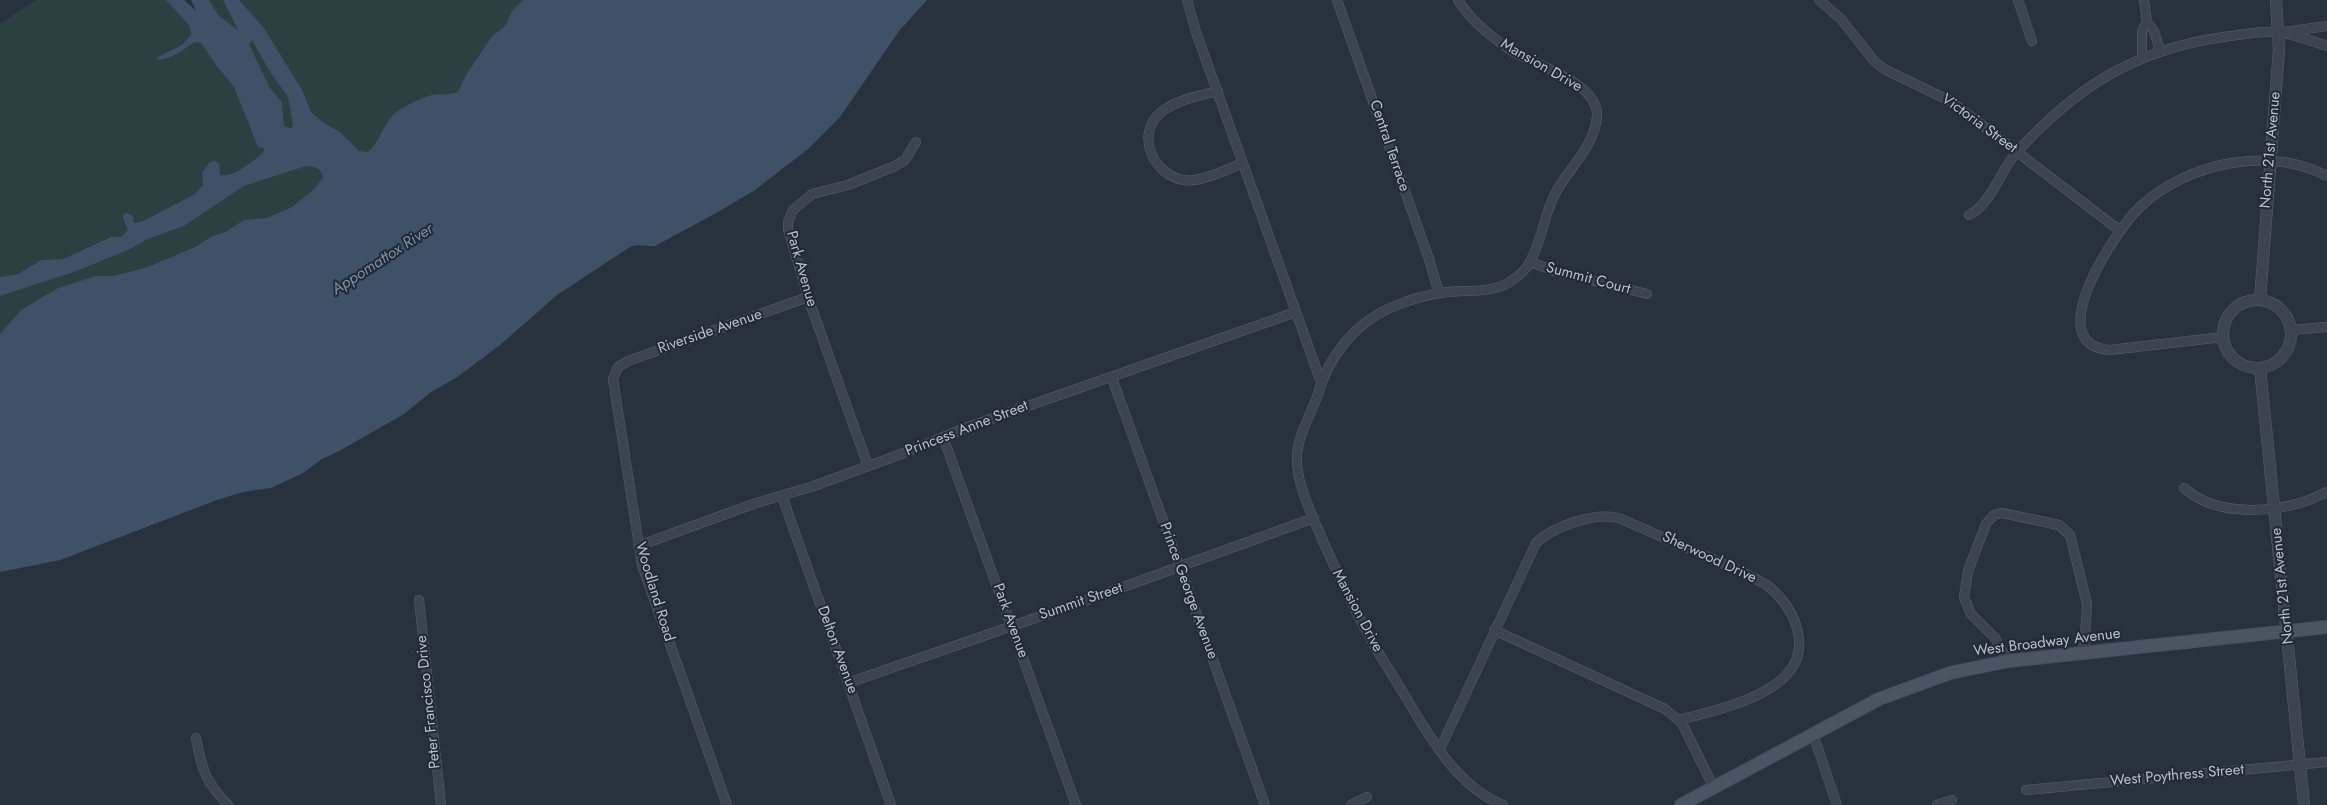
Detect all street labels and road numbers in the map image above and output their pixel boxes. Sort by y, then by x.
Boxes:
street label: Mansion Drive [1497,35,1585,97]
street label: Victoria Street [1938,90,2020,158]
street label: North 21st Avenue [2257,91,2285,209]
street label: Central Terrace [1365,98,1413,194]
street label: Park Avenue [782,229,820,309]
street label: Summit Court [1544,259,1632,299]
street label: Riverside Avenue [656,306,764,358]
street label: Princess Anne Street [903,397,1031,461]
street label: Prince George Avenue [1155,520,1221,662]
street label: North 21st Avenue [2268,527,2298,645]
street label: Sherwood Drive [1659,528,1759,588]
street label: Woodland Road [630,540,678,644]
street label: Mansion Drive [1328,567,1386,655]
street label: Summit Street [1037,579,1125,625]
street label: Park Avenue [988,581,1032,661]
street label: Delton Avenue [813,604,861,696]
street label: West Broadway Avenue [1972,625,2122,661]
street label: Peter Francisco Drive [413,634,445,770]
street label: West Poythress Street [2109,761,2245,791]

